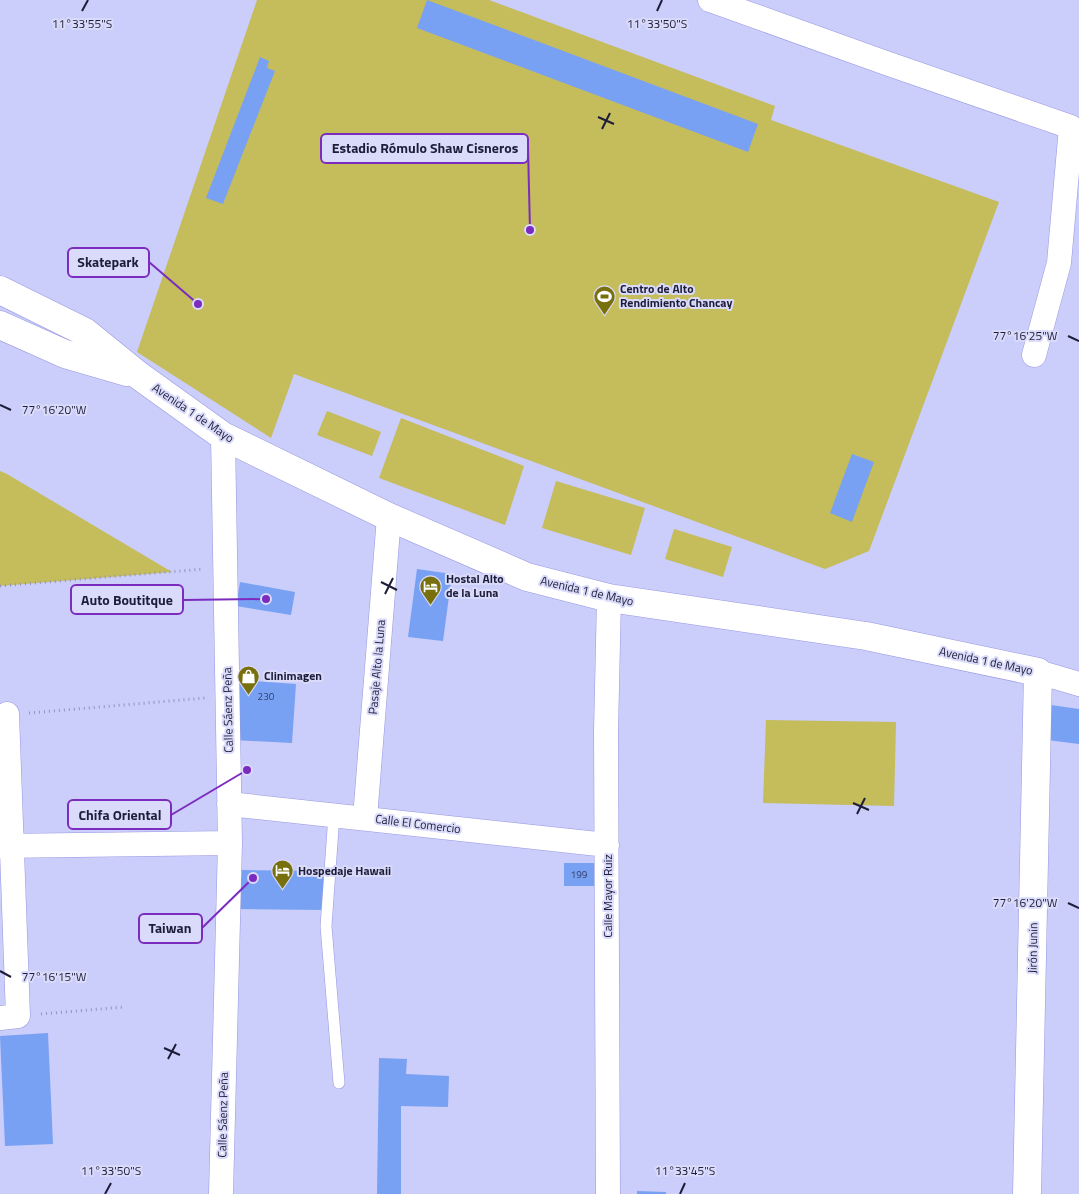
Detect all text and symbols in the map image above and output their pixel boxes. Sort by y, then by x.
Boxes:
text: 11°33'55"S [52,14,112,33]
text: 11°33'50"S [627,14,687,33]
callout: Estadio Rómulo Shaw Cisneros [321,134,528,163]
text: Estadio Rómulo Shaw Cisneros [332,137,519,158]
callout: Skatepark [68,248,149,277]
text: Skatepark [77,251,139,272]
place label: Centro de Alto Rendimiento Chancay [620,279,732,312]
sports icon: Centro de Alto Rendimiento Chancay [592,284,616,315]
text: 77°16'25"W [993,326,1058,345]
street label: Avenida 1 de Mayo [149,378,238,447]
text: 77°16'20"W [22,400,87,419]
place label: Hostal Alto de la Luna [446,569,504,602]
street label: Avenida 1 de Mayo [539,571,636,610]
hotel icon: Hostal Alto de la Luna [418,574,442,605]
callout: Auto Boutitque [71,585,183,614]
text: Auto Boutitque [81,589,173,610]
street label: Pasaje Alto la Luna [363,619,390,715]
street label: Avenida 1 de Mayo [938,641,1035,680]
shop icon: Clinimagen [236,664,260,695]
place label: Clinimagen [264,666,322,685]
street label: Calle Sáenz Peña [217,667,238,753]
house number: 230 [258,689,275,704]
callout: Chifa Oriental [68,800,171,829]
text: Chifa Oriental [78,804,162,825]
street label: Calle El Comercio [374,809,462,838]
street label: Calle Mayor Ruiz [598,854,617,938]
hotel icon: Hospedaje Hawaii [270,859,294,890]
place label: Hospedaje Hawaii [298,861,391,880]
house number: 199 [571,867,588,882]
text: 77°16'20"W [993,893,1058,912]
callout: Taiwan [139,914,202,943]
text: Taiwan [149,917,191,938]
street label: Jirón Junin [1023,922,1042,974]
text: 77°16'15"W [22,967,87,986]
street label: Calle Sáenz Peña [212,1072,233,1158]
text: 11°33'50"S [81,1161,141,1180]
text: 11°33'45"S [655,1161,715,1180]

